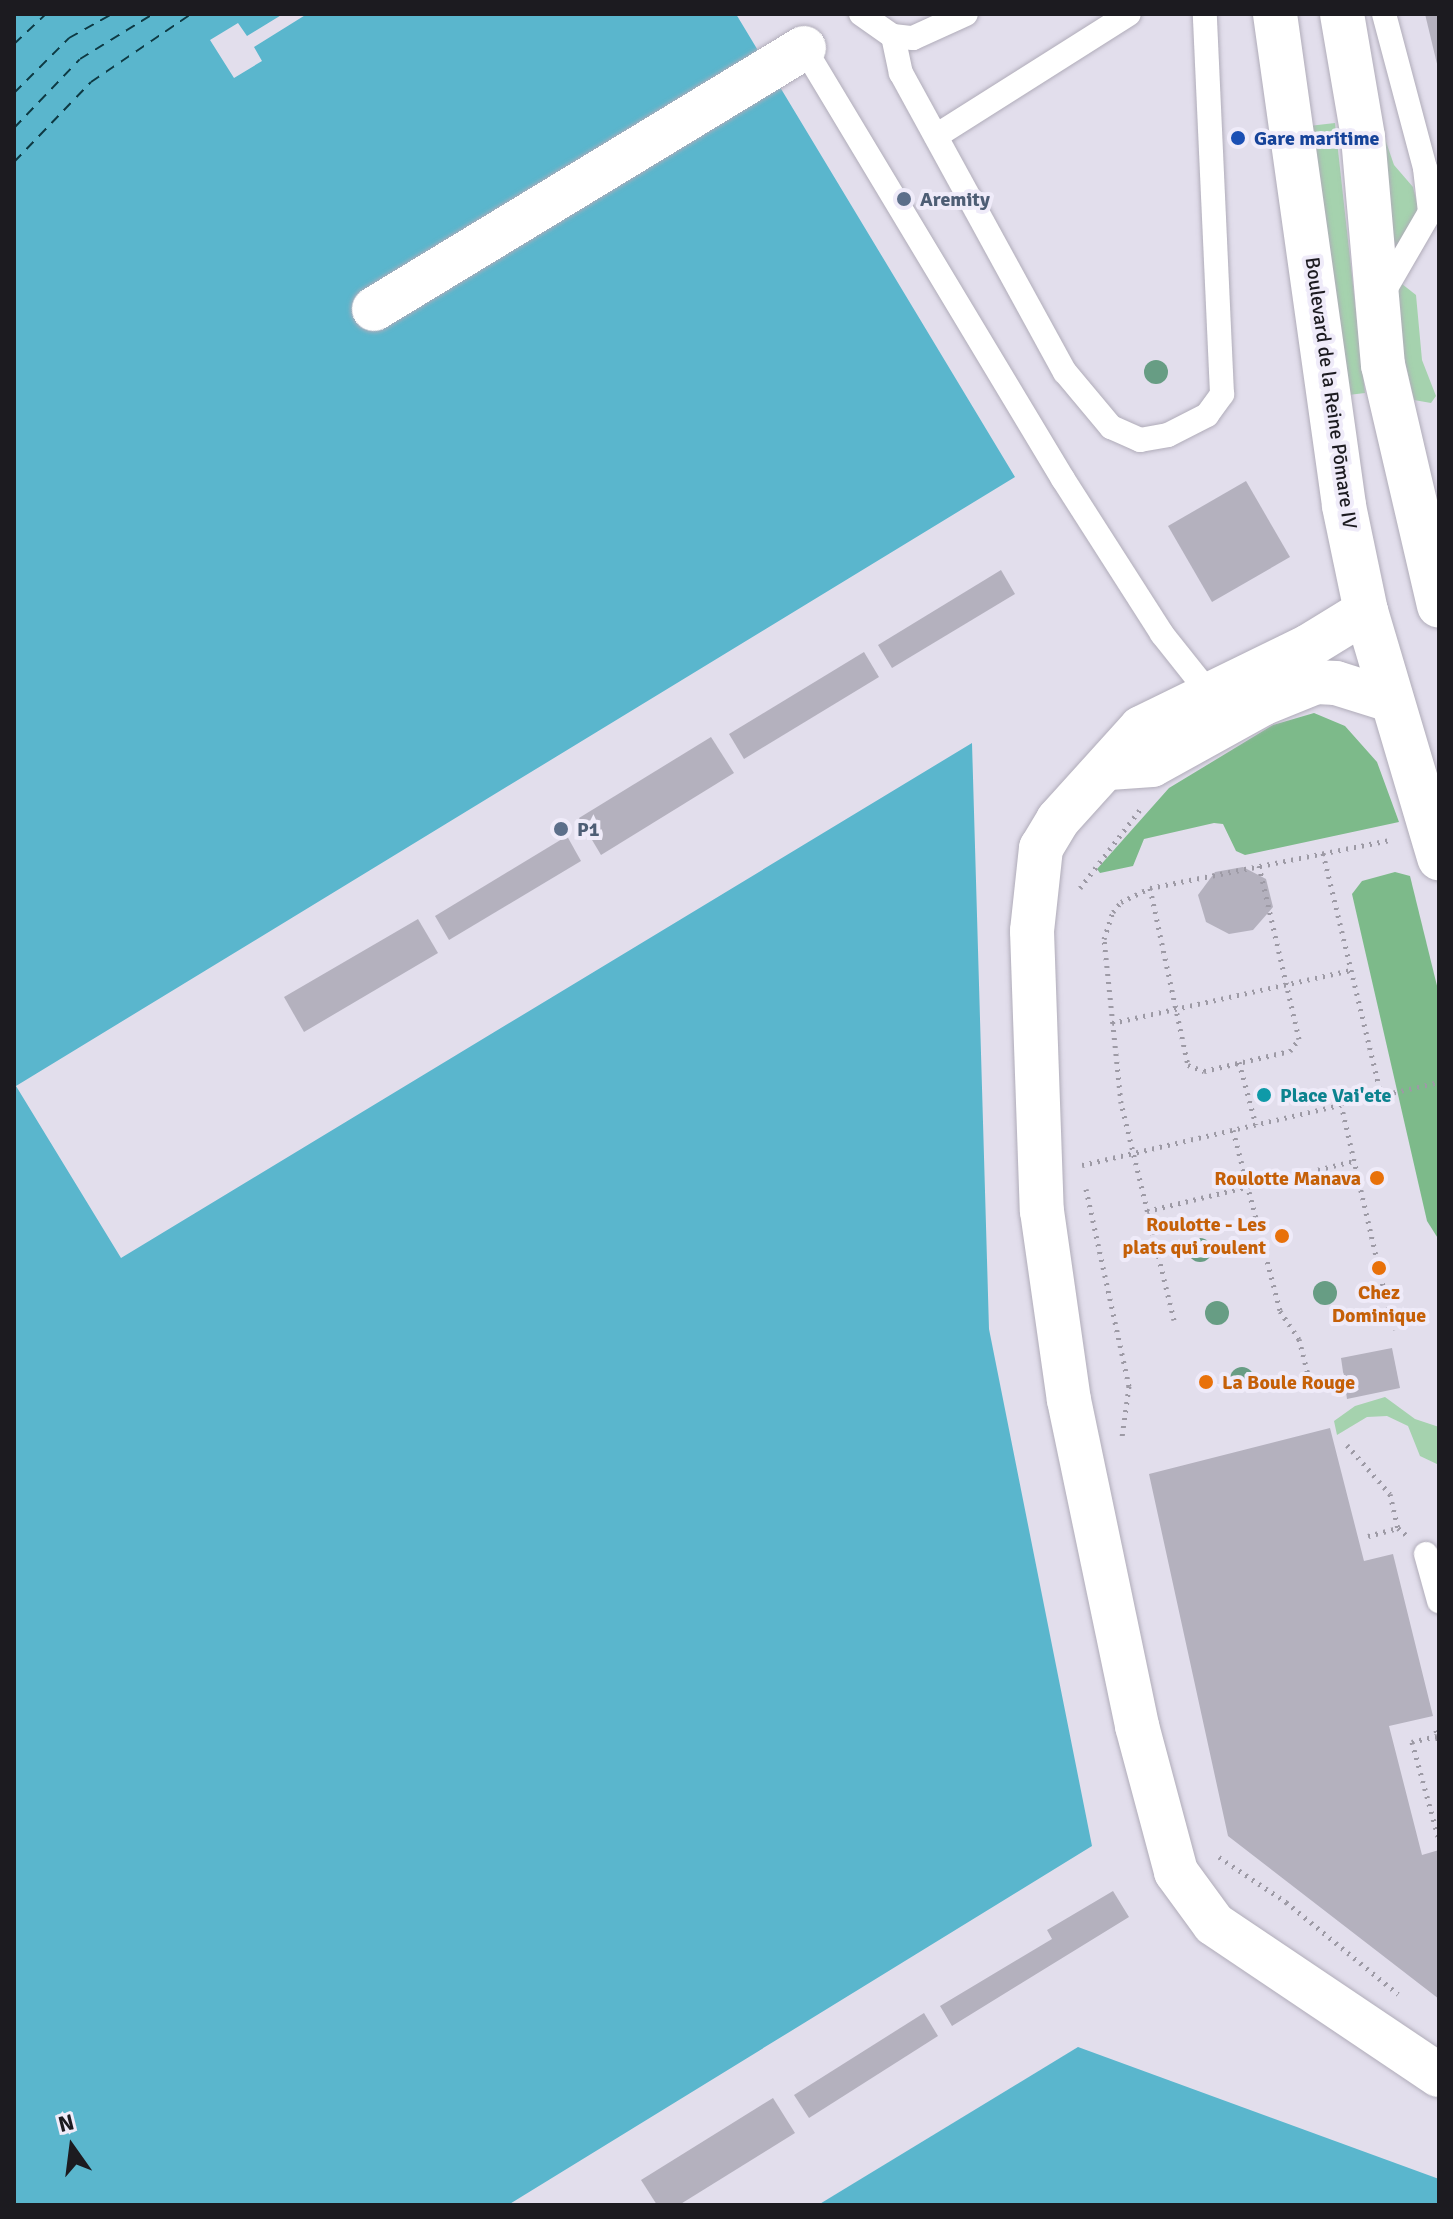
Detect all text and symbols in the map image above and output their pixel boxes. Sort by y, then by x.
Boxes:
place label: Gare maritime [1254,126,1380,150]
marker: Gare maritime [1229,129,1247,147]
place label: Aremity [920,187,990,211]
marker: Aremity [895,190,913,208]
street label: Boulevard de la Reine Pōmare IV [1300,256,1362,530]
place label: P1 [577,817,600,841]
marker: P1 [552,820,570,838]
place label: Place Vai'ete [1280,1083,1391,1107]
marker: Place Vai'ete [1255,1086,1273,1104]
place label: Roulotte Manava [1214,1166,1361,1190]
marker: Roulotte Manava [1368,1169,1386,1187]
place label: Roulotte - Les plats qui roulent [1122,1212,1266,1259]
marker: Roulotte - Les plats qui roulent [1273,1227,1291,1245]
marker: Chez Dominique [1370,1259,1388,1277]
place label: Chez Dominique [1332,1280,1426,1327]
place label: La Boule Rouge [1222,1370,1355,1394]
marker: La Boule Rouge [1197,1373,1215,1391]
north arrow [32,2107,112,2187]
text: N [55,2108,77,2138]

